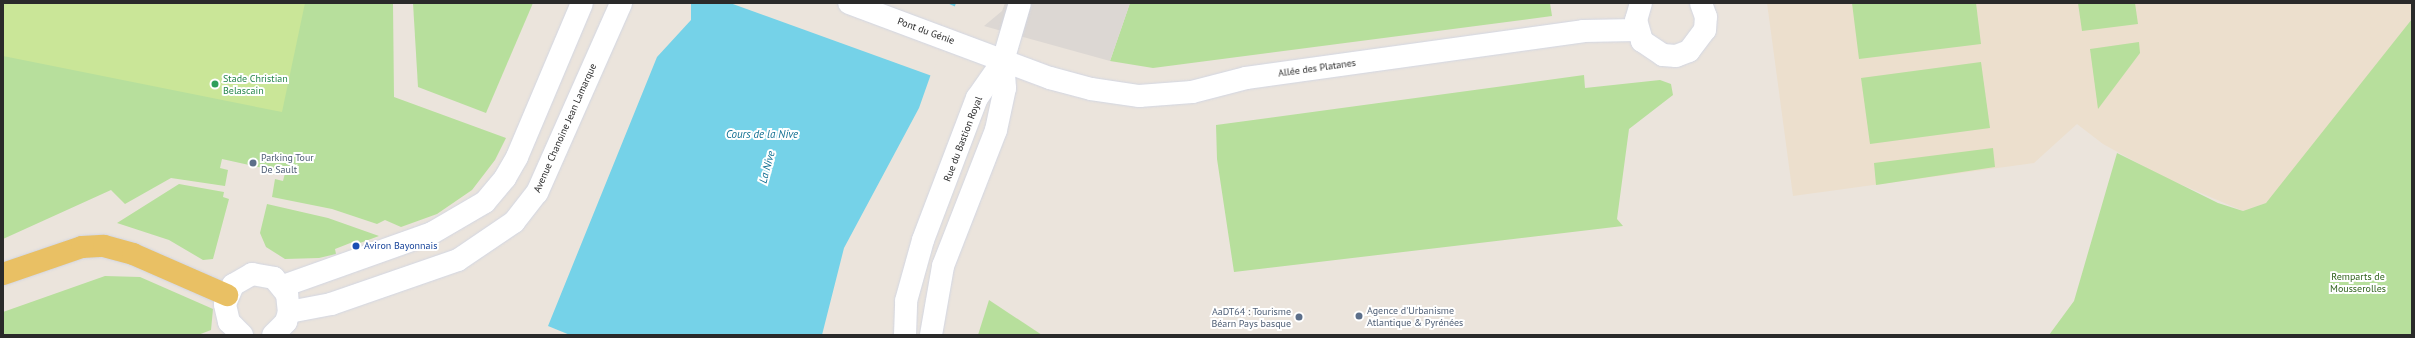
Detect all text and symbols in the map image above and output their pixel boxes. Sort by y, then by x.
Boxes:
street label: Pont du Génie [896,15,956,47]
street label: Allée des Platanes [1277,57,1357,79]
street label: Avenue Chanoine Jean Lamarque [531,62,599,194]
place label: Stade Christian Belascain [223,72,288,96]
marker: Stade Christian Belascain [210,79,220,89]
street label: Rue du Bastion Royal [941,95,985,183]
water label: Cours de la Nive [726,127,798,141]
water label: La Nive [756,149,778,185]
place label: Parking Tour De Sault [261,151,314,174]
marker: Parking Tour De Sault [248,158,258,168]
place label: Aviron Bayonnais [364,240,437,252]
marker: Aviron Bayonnais [351,241,361,251]
park label: Remparts de Mousserolles [2330,270,2386,294]
place label: Agence d'Urbanisme Atlantique & Pyrénées [1367,304,1463,328]
place label: AaDT64 : Tourisme Béarn Pays basque [1211,305,1291,328]
marker: Agence d'Urbanisme Atlantique & Pyrénées [1354,311,1364,321]
marker: AaDT64 : Tourisme Béarn Pays basque [1294,312,1304,322]

